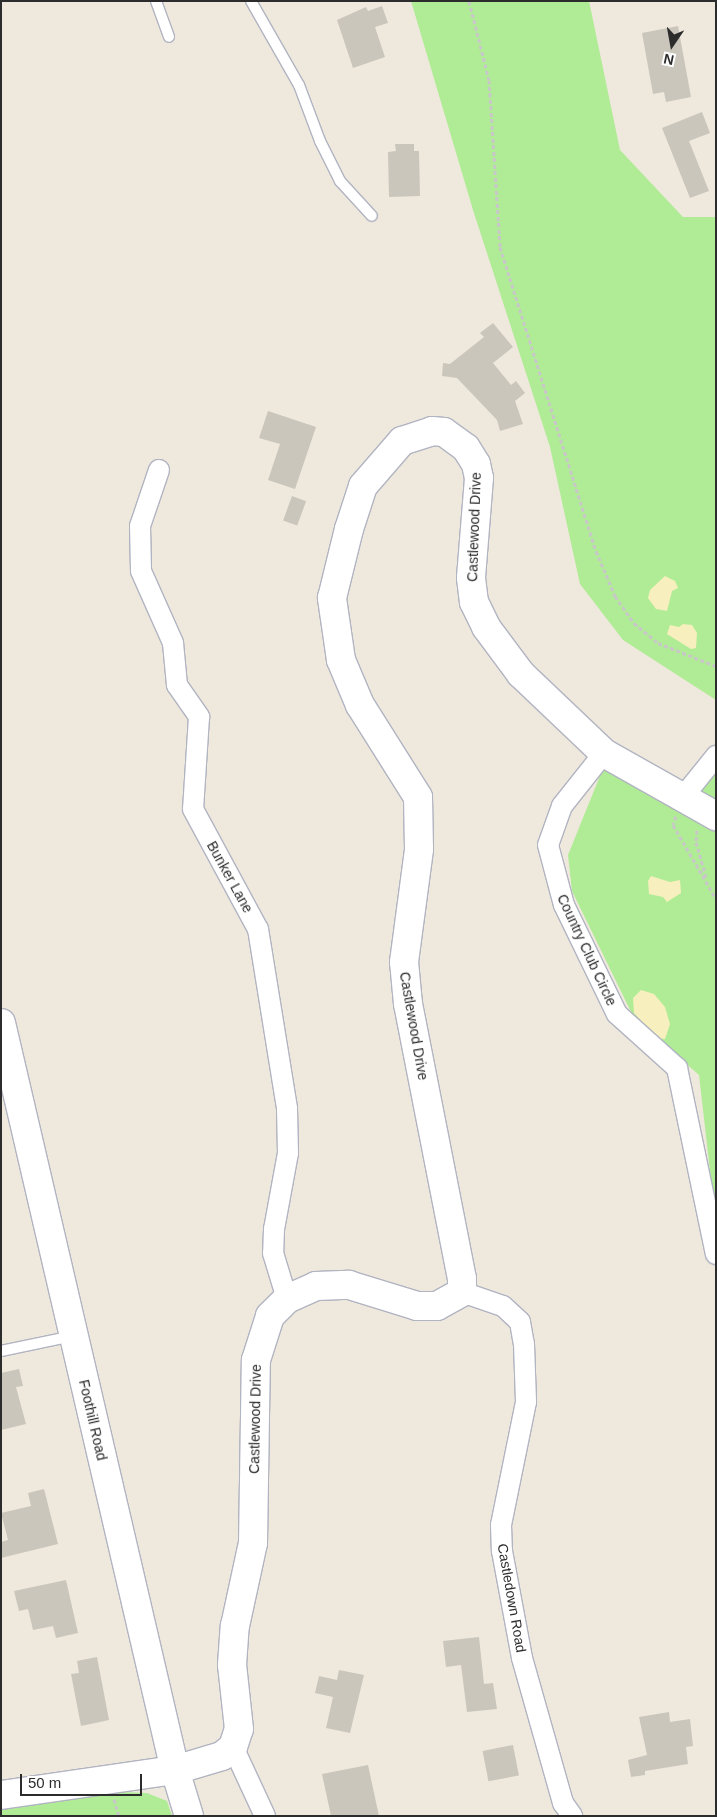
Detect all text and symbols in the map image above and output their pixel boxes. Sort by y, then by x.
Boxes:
north arrow [647,20,697,70]
text: N [662,51,675,69]
street label: Castlewood Drive [464,472,484,582]
street label: Bunker Lane [203,838,257,916]
street label: Country Club Circle [554,891,620,1009]
street label: Castlewood Drive [396,971,432,1081]
street label: Castlewood Drive [246,1364,264,1474]
street label: Foothill Road [76,1378,110,1462]
street label: Castledown Road [494,1542,530,1654]
scale bar [22,1764,145,1796]
text: 50 m [28,1774,61,1791]

